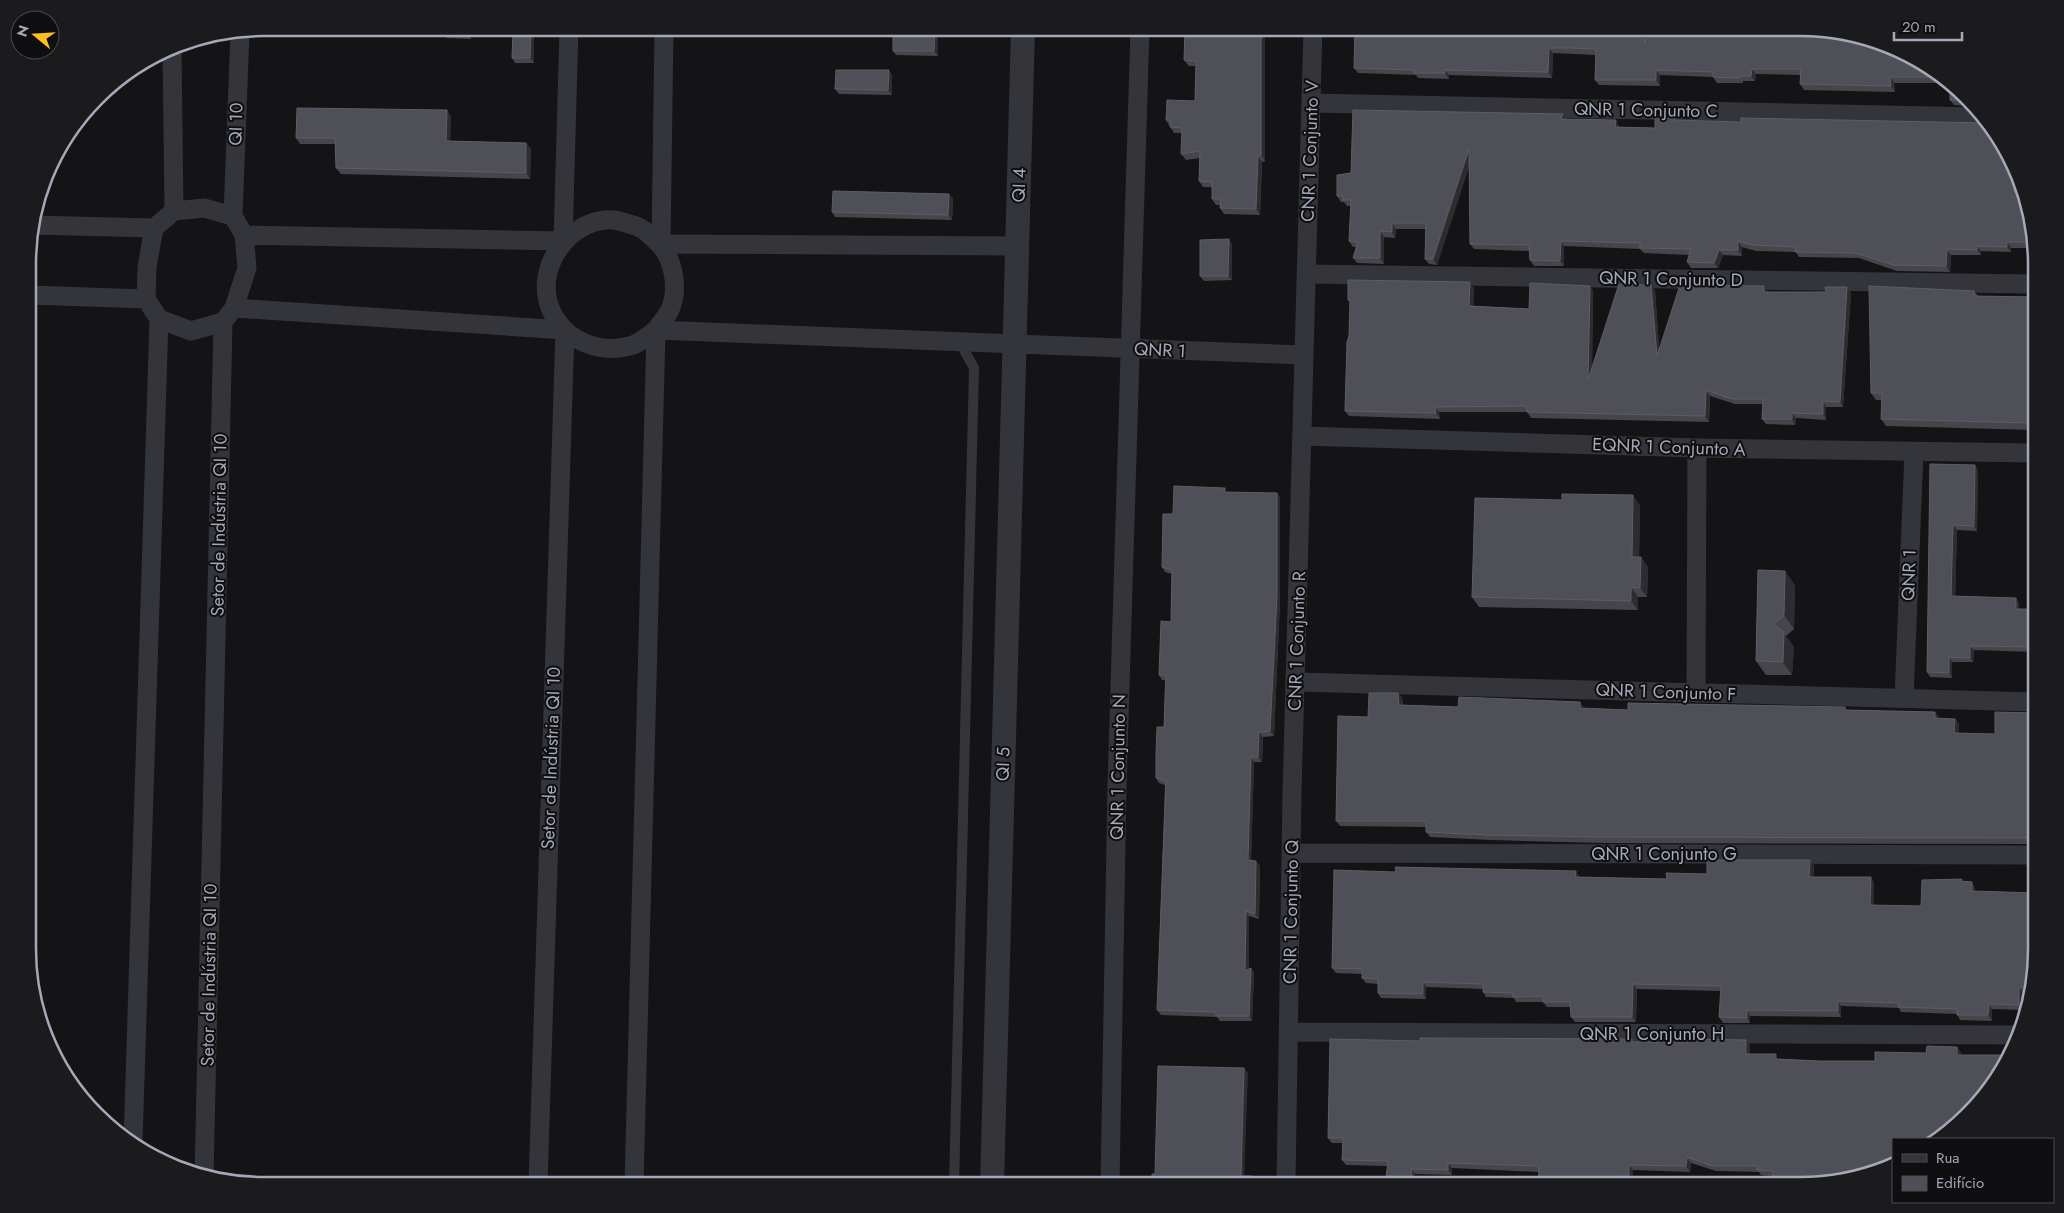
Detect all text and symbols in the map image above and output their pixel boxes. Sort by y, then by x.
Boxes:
north arrow [10,10,60,60]
scale bar [1894,10,1962,42]
text: 20 m [1902,16,1936,38]
text: N [11,23,34,39]
street label: CNR 1 Conjunto V [1295,80,1325,222]
street label: QNR 1 Conjunto C [1574,96,1718,124]
street label: QI 10 [222,102,250,146]
street label: QI 4 [1005,167,1033,203]
street label: QNR 1 Conjunto D [1599,265,1743,293]
street label: QNR 1 [1133,336,1187,364]
street label: EQNR 1 Conjunto A [1592,431,1746,463]
street label: Setor de Indústria QI 10 [204,433,234,617]
street label: QNR 1 [1895,549,1923,601]
street label: CNR 1 Conjunto R [1282,571,1312,711]
street label: Setor de Indústria QI 10 [535,666,567,850]
street label: QNR 1 Conjunto F [1595,677,1737,707]
street label: QNR 1 Conjunto N [1104,694,1132,840]
street label: QI 5 [989,746,1017,782]
street label: CNR 1 Conjunto Q [1277,839,1305,984]
street label: QNR 1 Conjunto G [1591,841,1737,867]
street label: Setor de Indústria QI 10 [194,883,224,1067]
street label: QNR 1 Conjunto H [1580,1021,1724,1047]
legend [1892,1138,2054,1203]
text: Rua [1936,1147,1960,1169]
text: Edifício [1936,1172,1984,1194]

